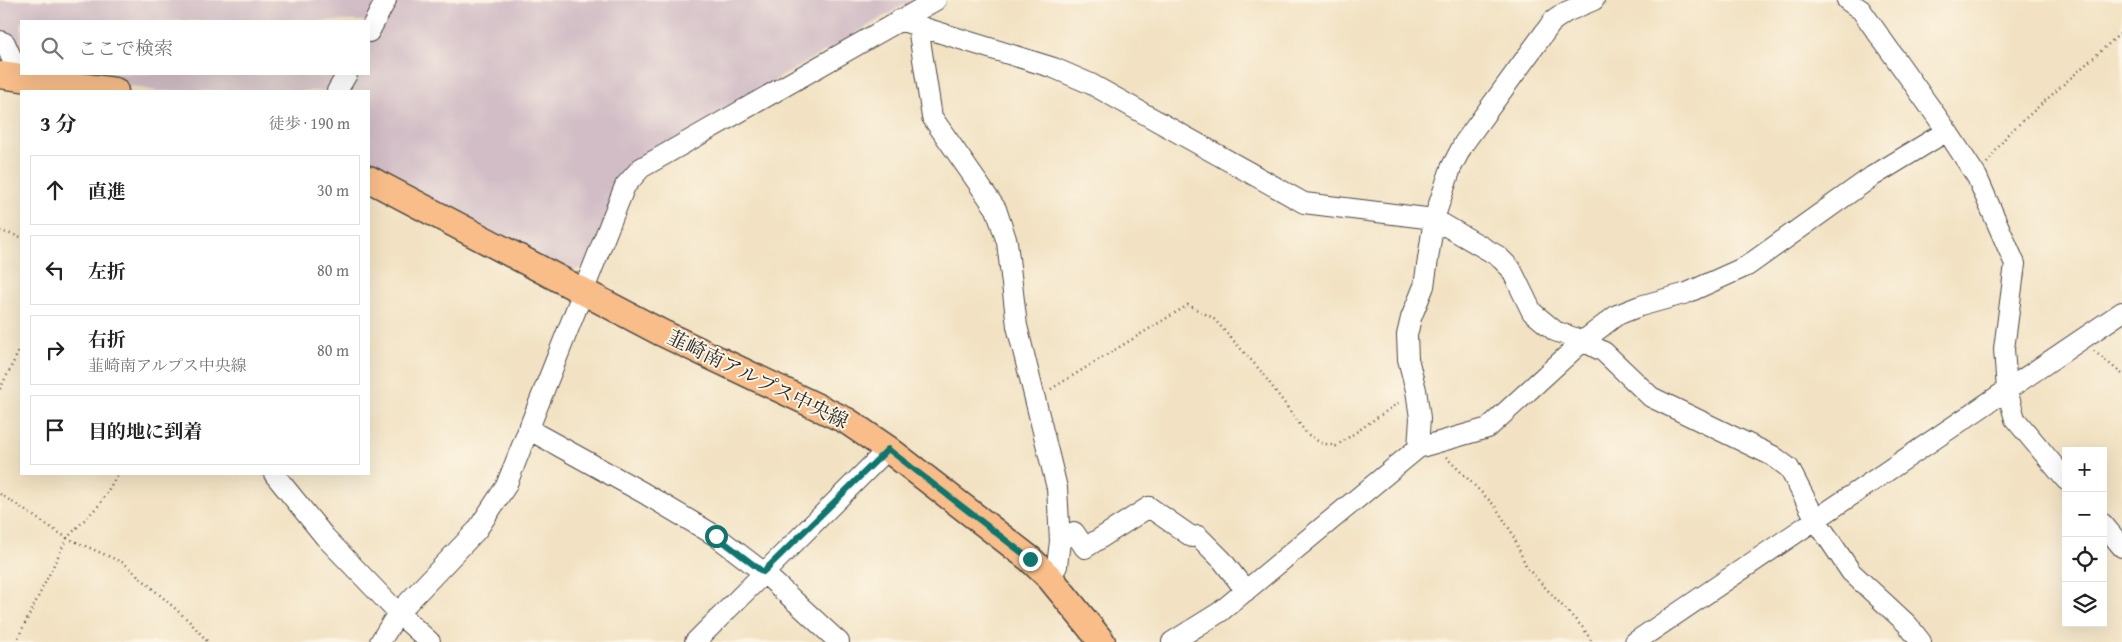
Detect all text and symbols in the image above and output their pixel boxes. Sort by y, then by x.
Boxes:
search box [20,20,370,75]
icon: search [38,34,66,62]
text: ここで検索 [78,34,173,62]
text: 3 分 [40,108,77,139]
text: 徒歩 · 190 m [269,111,350,135]
icon: ahead [41,176,69,204]
text: 直進 [88,177,126,205]
text: 30 m [317,178,349,202]
icon: left [41,256,69,284]
text: 左折 [88,257,126,285]
text: 80 m [317,258,349,282]
street label: 韮崎南アルプス中央線 [663,322,854,435]
text: 右折 [88,325,126,353]
icon: right [41,336,69,364]
text: 80 m [317,338,349,362]
text: 韮崎南アルプス中央線 [88,353,247,377]
icon: arrive [41,416,69,444]
text: 目的地に到着 [88,417,202,445]
map controls [2062,447,2107,627]
button: + [2062,447,2107,492]
button: − [2062,492,2107,537]
route start [705,525,728,548]
button: locate [2062,537,2107,582]
route end [1019,548,1042,571]
button: layers [2062,582,2107,627]

